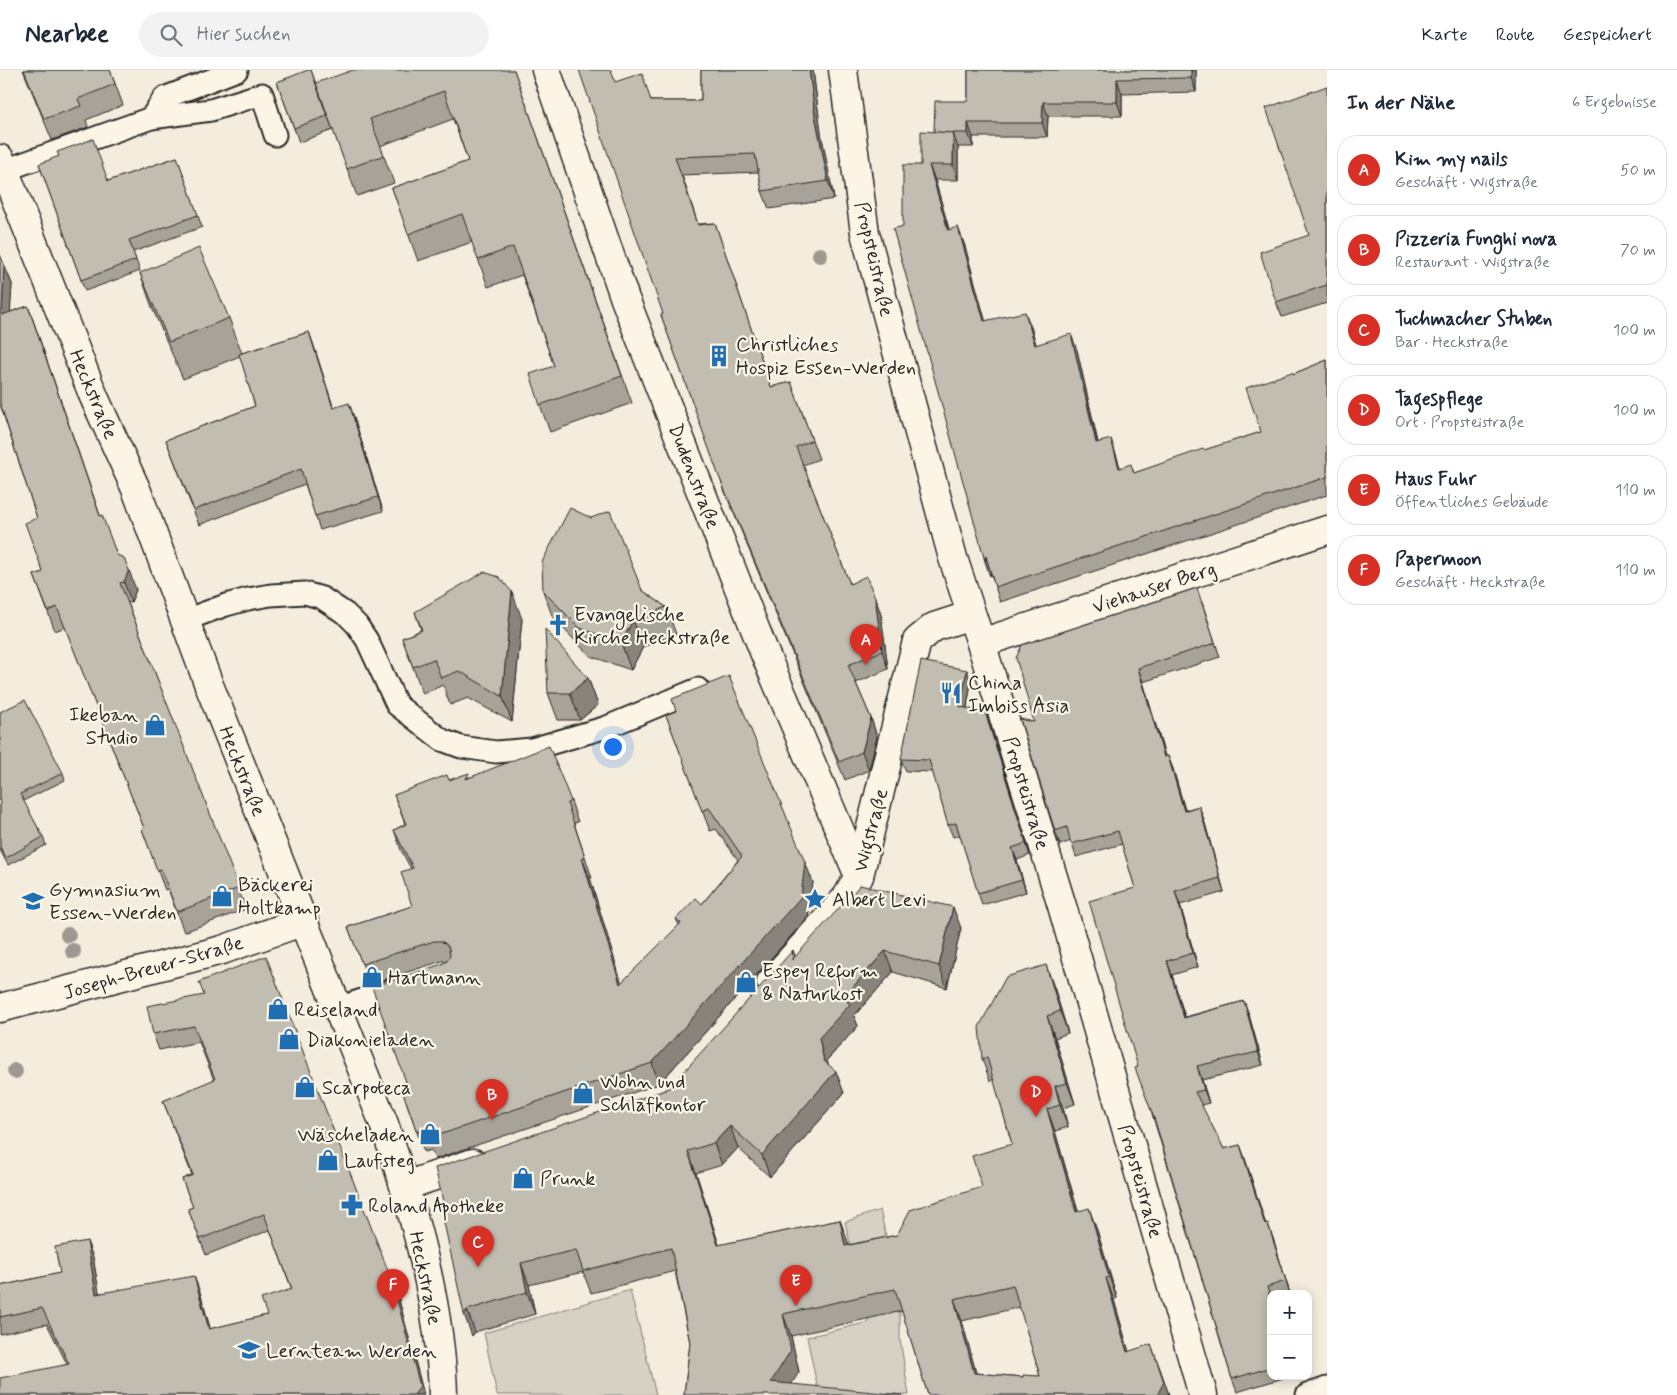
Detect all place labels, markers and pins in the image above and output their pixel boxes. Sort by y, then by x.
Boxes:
place label: Christliches Hospiz Essen-Werden [736,332,916,382]
building icon: Christliches Hospiz Essen-Werden [706,343,732,369]
place label: Evangelische Kirche Heckstraße [574,602,730,652]
church icon: Evangelische Kirche Heckstraße [545,612,571,638]
pin: A [850,624,882,665]
place label: China Imbiss Asia [968,670,1069,720]
restaurant icon: China Imbiss Asia [938,680,964,706]
place label: Ikeban Studio [69,702,138,752]
shop icon: Ikeban Studio [142,712,168,738]
place label: Bäckerei Holtkamp [238,872,321,922]
place label: Gymnasium Essen-Werden [49,877,177,927]
shop icon: Bäckerei Holtkamp [209,883,235,909]
place icon: Albert Levi [802,886,828,912]
place label: Albert Levi [832,887,926,914]
school or university icon: Gymnasium Essen-Werden [20,888,46,914]
place label: Espey Reform & Naturkost [762,958,878,1008]
shop icon: Hartmann [359,964,385,990]
place label: Hartmann [388,965,481,992]
shop icon: Espey Reform & Naturkost [733,969,759,995]
shop icon: Reiseland [265,996,291,1022]
place label: Reiseland [294,997,378,1024]
shop icon: Diakonieladen [276,1026,302,1052]
place label: Diakonieladen [306,1027,435,1054]
place label: Wohn und Schlafkontor [600,1069,707,1119]
shop icon: Scarpoteca [292,1074,318,1100]
place label: Scarpoteca [322,1075,411,1102]
pin: D [1020,1076,1052,1117]
pin: B [476,1079,508,1120]
shop icon: Wohn und Schlafkontor [570,1080,596,1106]
shop icon: Wäscheladen [417,1121,443,1147]
place label: Wäscheladen [297,1122,414,1149]
shop icon: Laufsteg [315,1147,341,1173]
place label: Laufsteg [344,1148,415,1175]
shop icon: Prunk [510,1165,536,1191]
place label: Prunk [540,1166,595,1193]
pharmacy icon: Roland Apotheke [339,1192,365,1218]
place label: Roland Apotheke [368,1193,504,1221]
pin: C [462,1226,494,1267]
pin: E [780,1265,812,1306]
pin: F [377,1269,409,1310]
school or university icon: Lernteam Werden [236,1337,262,1363]
place label: Lernteam Werden [266,1338,437,1365]

